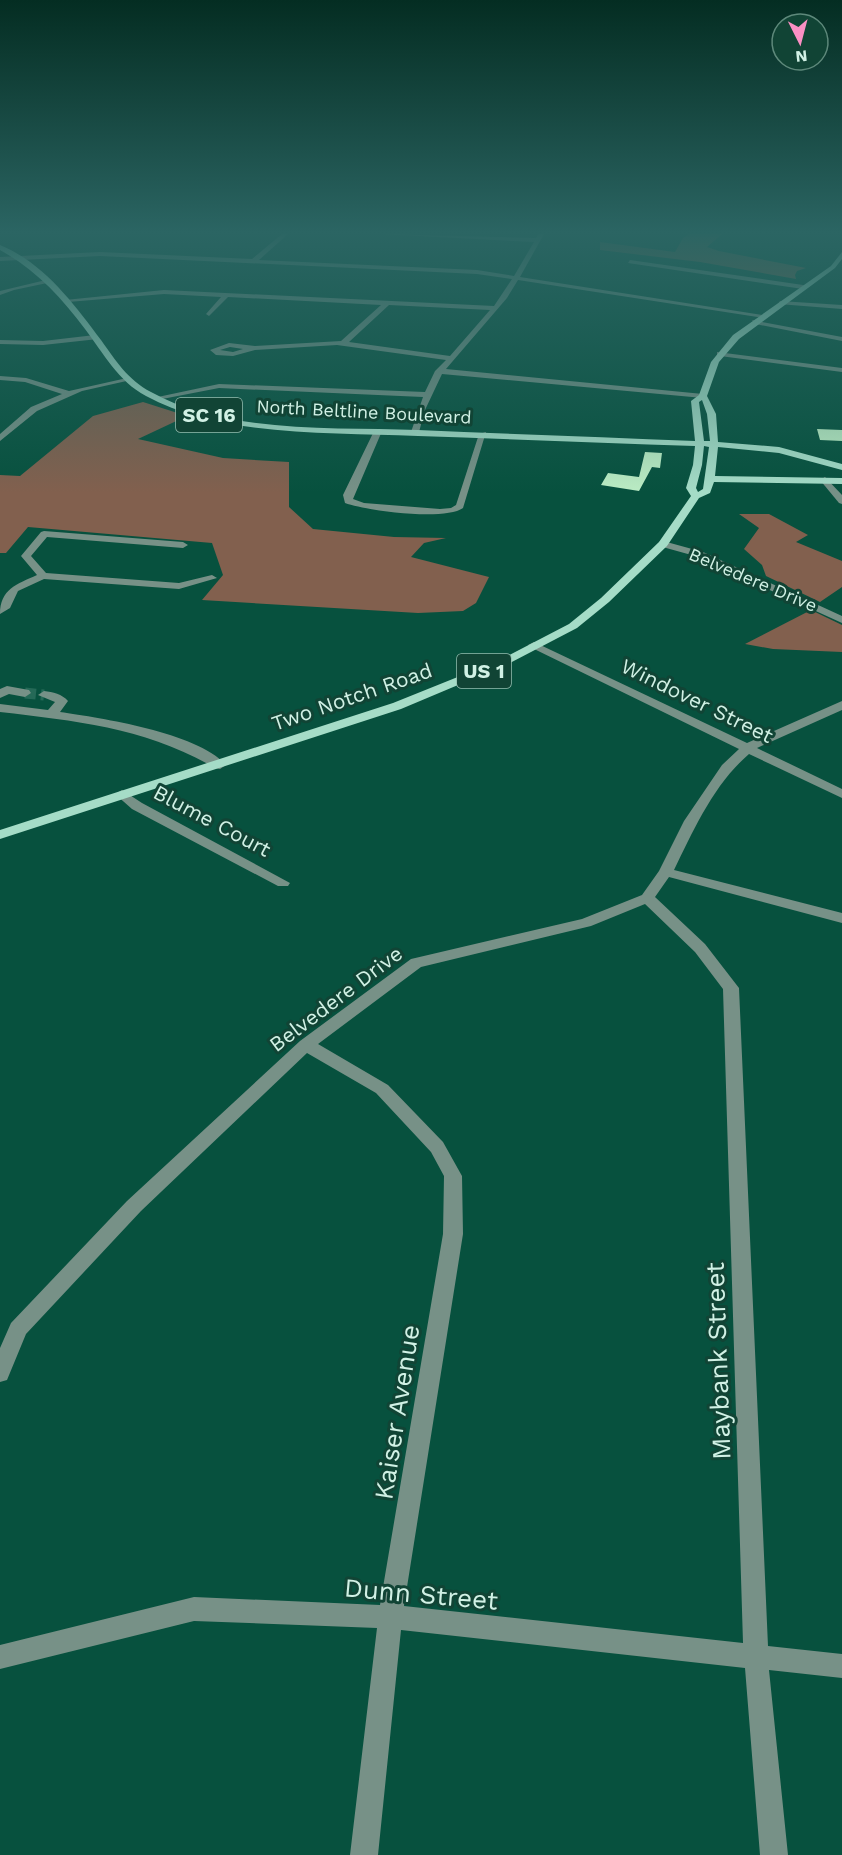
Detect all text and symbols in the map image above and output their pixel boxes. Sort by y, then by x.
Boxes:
north arrow [770,12,830,72]
text: N [795,46,808,66]
street label: North Beltline Boulevard [256,395,472,428]
road number: SC 16 [176,398,242,432]
street label: Belvedere Drive [686,543,820,616]
street label: Windover Street [617,653,777,748]
road number: US 1 [457,654,511,688]
street label: Two Notch Road [268,657,435,736]
street label: Blume Court [149,779,275,862]
street label: Belvedere Drive [264,941,407,1057]
street label: Maybank Street [700,1262,736,1460]
street label: Kaiser Avenue [368,1322,426,1502]
street label: Dunn Street [343,1572,499,1616]

